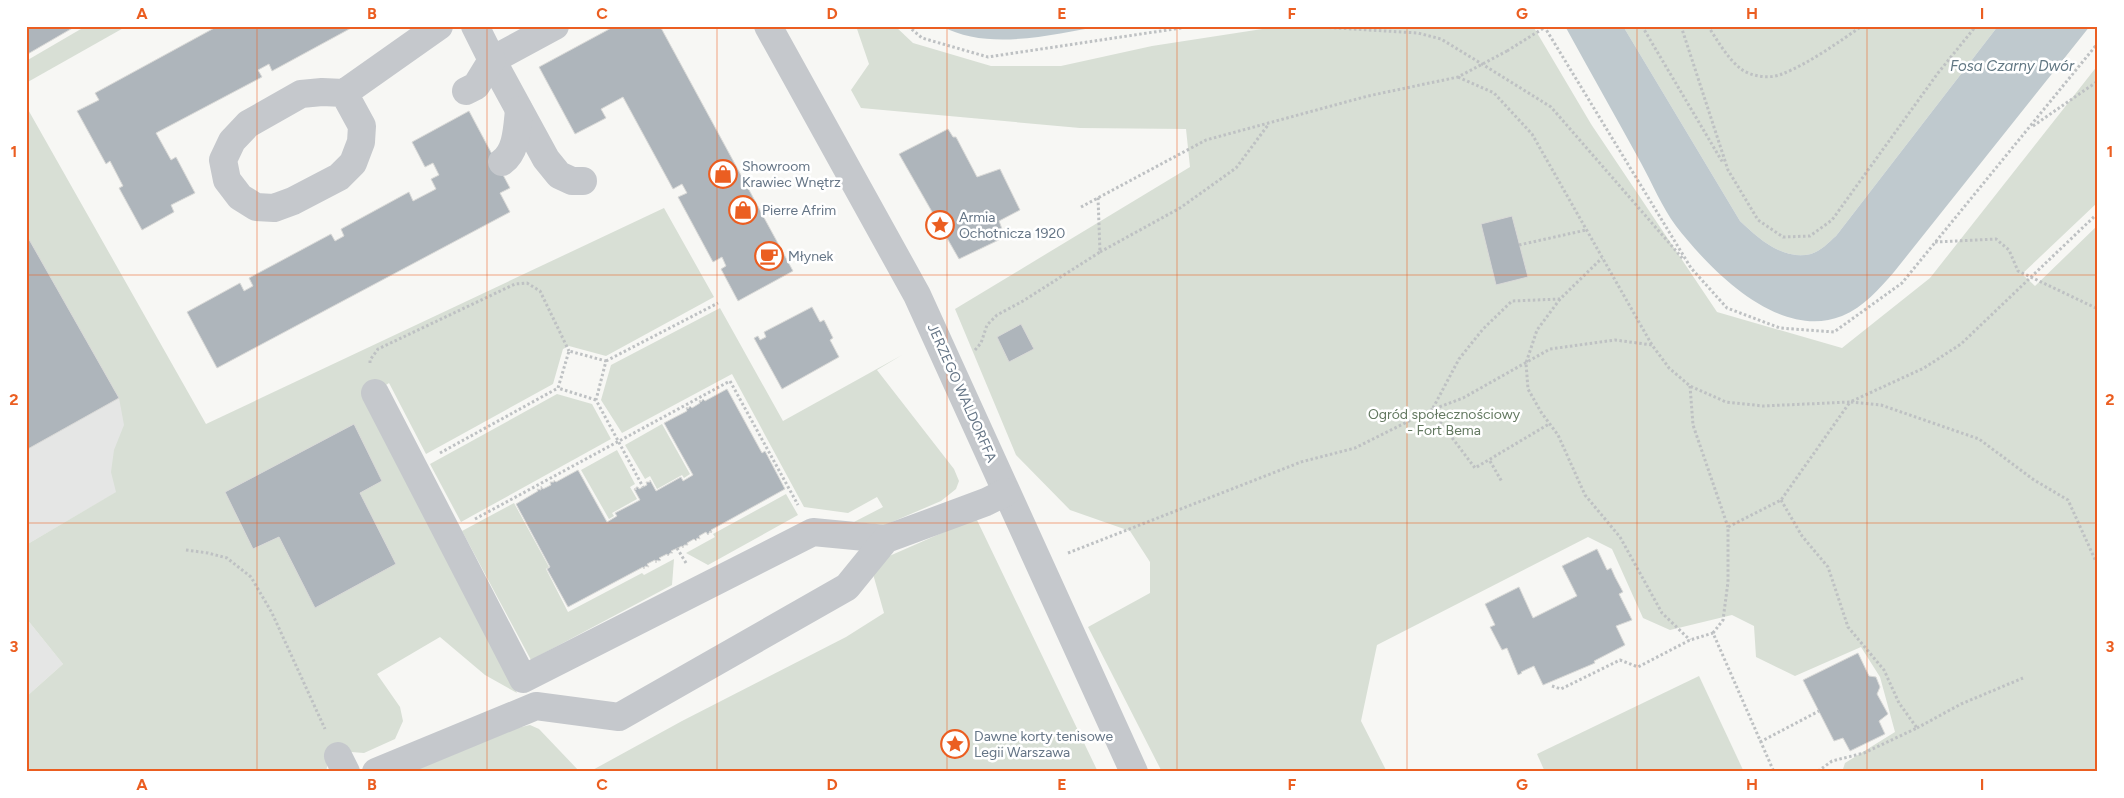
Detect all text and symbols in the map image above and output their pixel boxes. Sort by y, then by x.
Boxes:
text: A [136,4,148,23]
text: B [367,4,377,23]
text: C [596,4,608,23]
text: D [826,4,838,23]
text: E [1057,4,1067,23]
text: F [1288,4,1297,23]
text: G [1516,4,1528,23]
text: H [1746,4,1758,23]
text: I [1980,4,1984,23]
water label: Fosa Czarny Dwór [1950,57,2075,75]
text: 1 [11,142,17,161]
text: 1 [2107,142,2113,161]
place label: Showroom Krawiec Wnętrz [742,158,841,191]
shop icon: Showroom Krawiec Wnętrz [708,159,738,189]
shop icon: Pierre Afrim [728,195,758,225]
place label: Pierre Afrim [762,202,836,219]
place label: Armia Ochotnicza 1920 [959,209,1065,242]
place icon: Armia Ochotnicza 1920 [925,210,955,240]
cafe icon: Młynek [754,241,784,271]
place label: Młynek [788,248,834,265]
street label: JERZEGO WALDORFFA [924,321,1001,466]
text: 2 [9,390,19,409]
text: 2 [2105,390,2115,409]
park label: Ogród społecznościowy - Fort Bema [1368,406,1521,439]
text: 3 [10,637,19,656]
text: 3 [2106,637,2115,656]
place label: Dawne korty tenisowe Legii Warszawa [974,728,1113,761]
place icon: Dawne korty tenisowe Legii Warszawa [940,729,970,759]
text: A [136,775,148,794]
text: B [367,775,377,794]
text: C [596,775,608,794]
text: D [826,775,838,794]
text: E [1057,775,1067,794]
text: F [1288,775,1297,794]
text: G [1516,775,1528,794]
text: H [1746,775,1758,794]
text: I [1980,775,1984,794]

